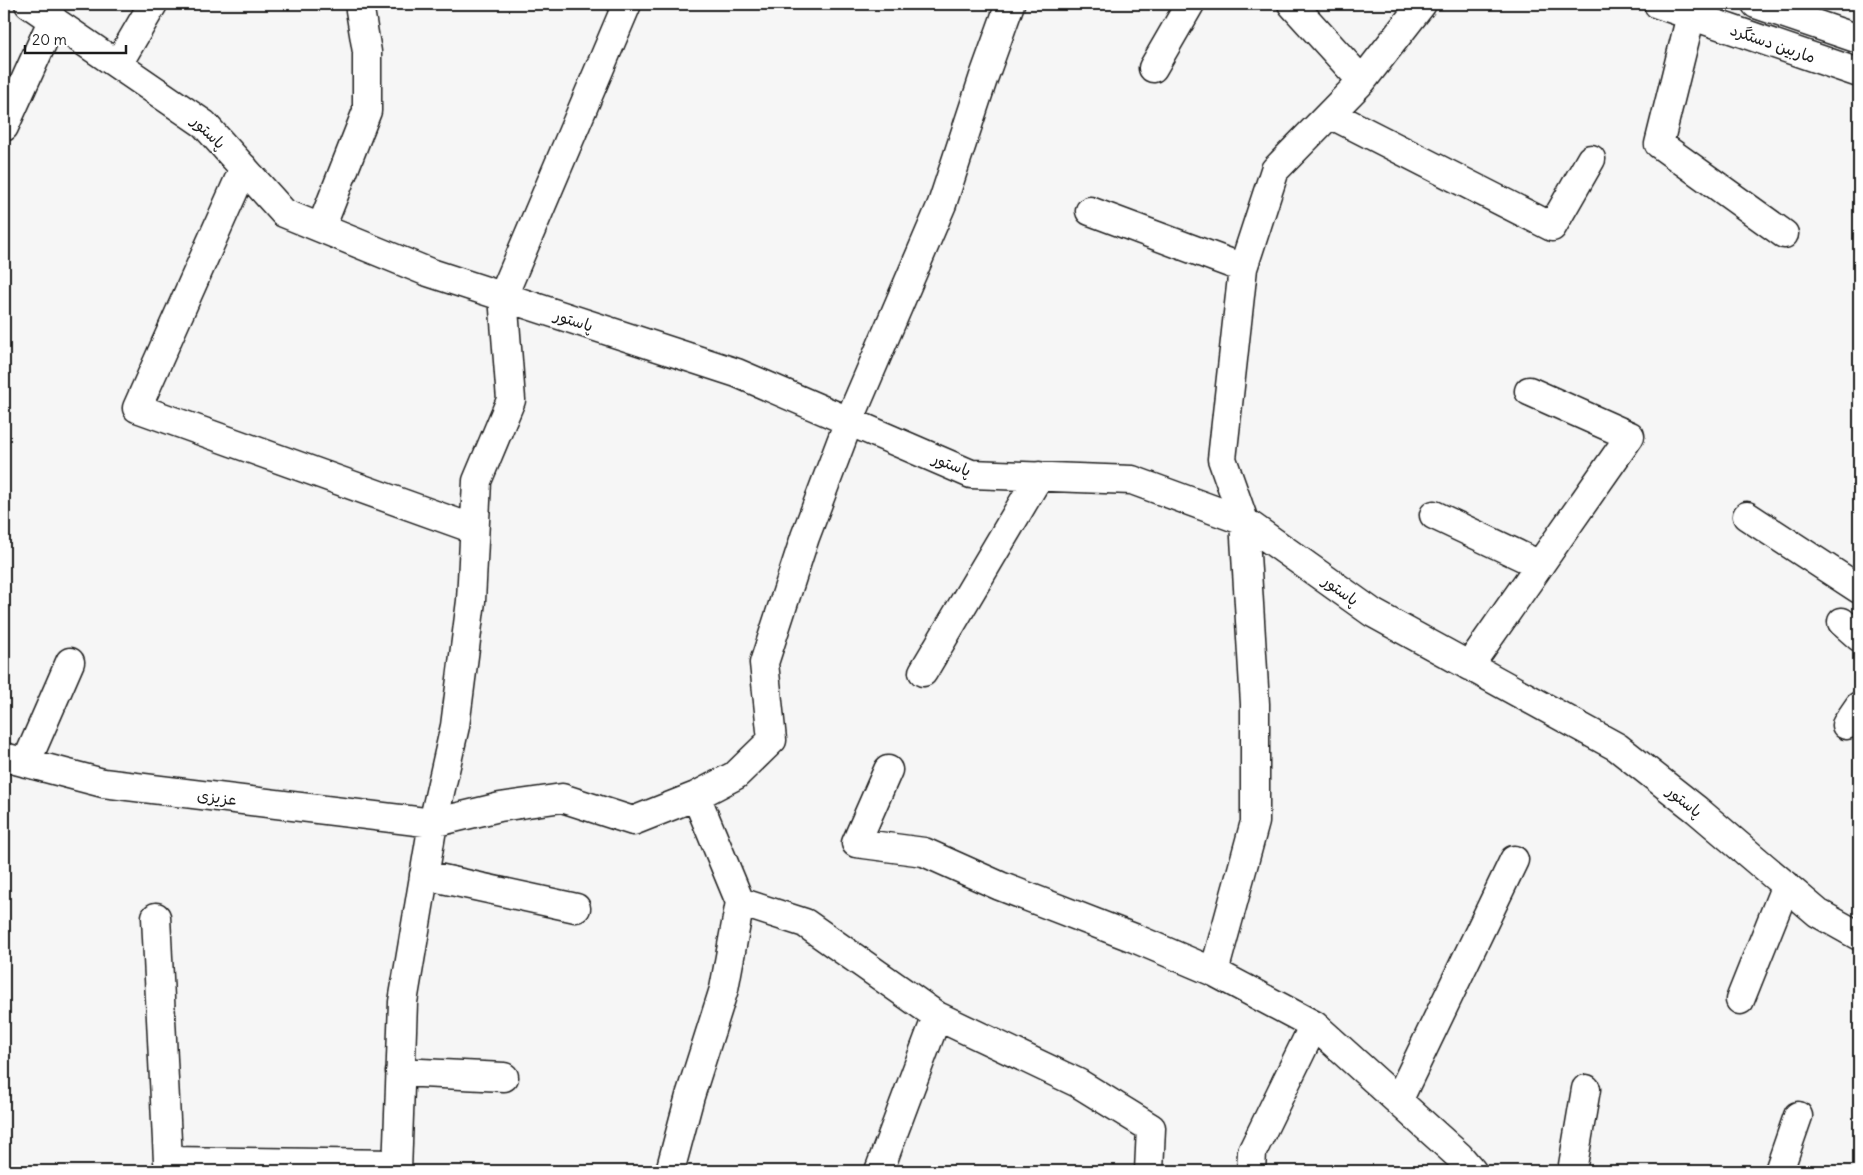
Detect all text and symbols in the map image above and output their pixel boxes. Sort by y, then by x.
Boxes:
street label: ماربین دستگرد [1728,19,1818,67]
scale bar [25,22,126,54]
text: 20 m [32,30,67,49]
street label: پاستور [186,110,230,154]
street label: پاستور [550,304,596,337]
street label: پاستور [928,447,974,481]
street label: پاستور [1317,569,1363,611]
street label: پاستور [1661,780,1707,822]
street label: عزیزی [196,785,238,809]

